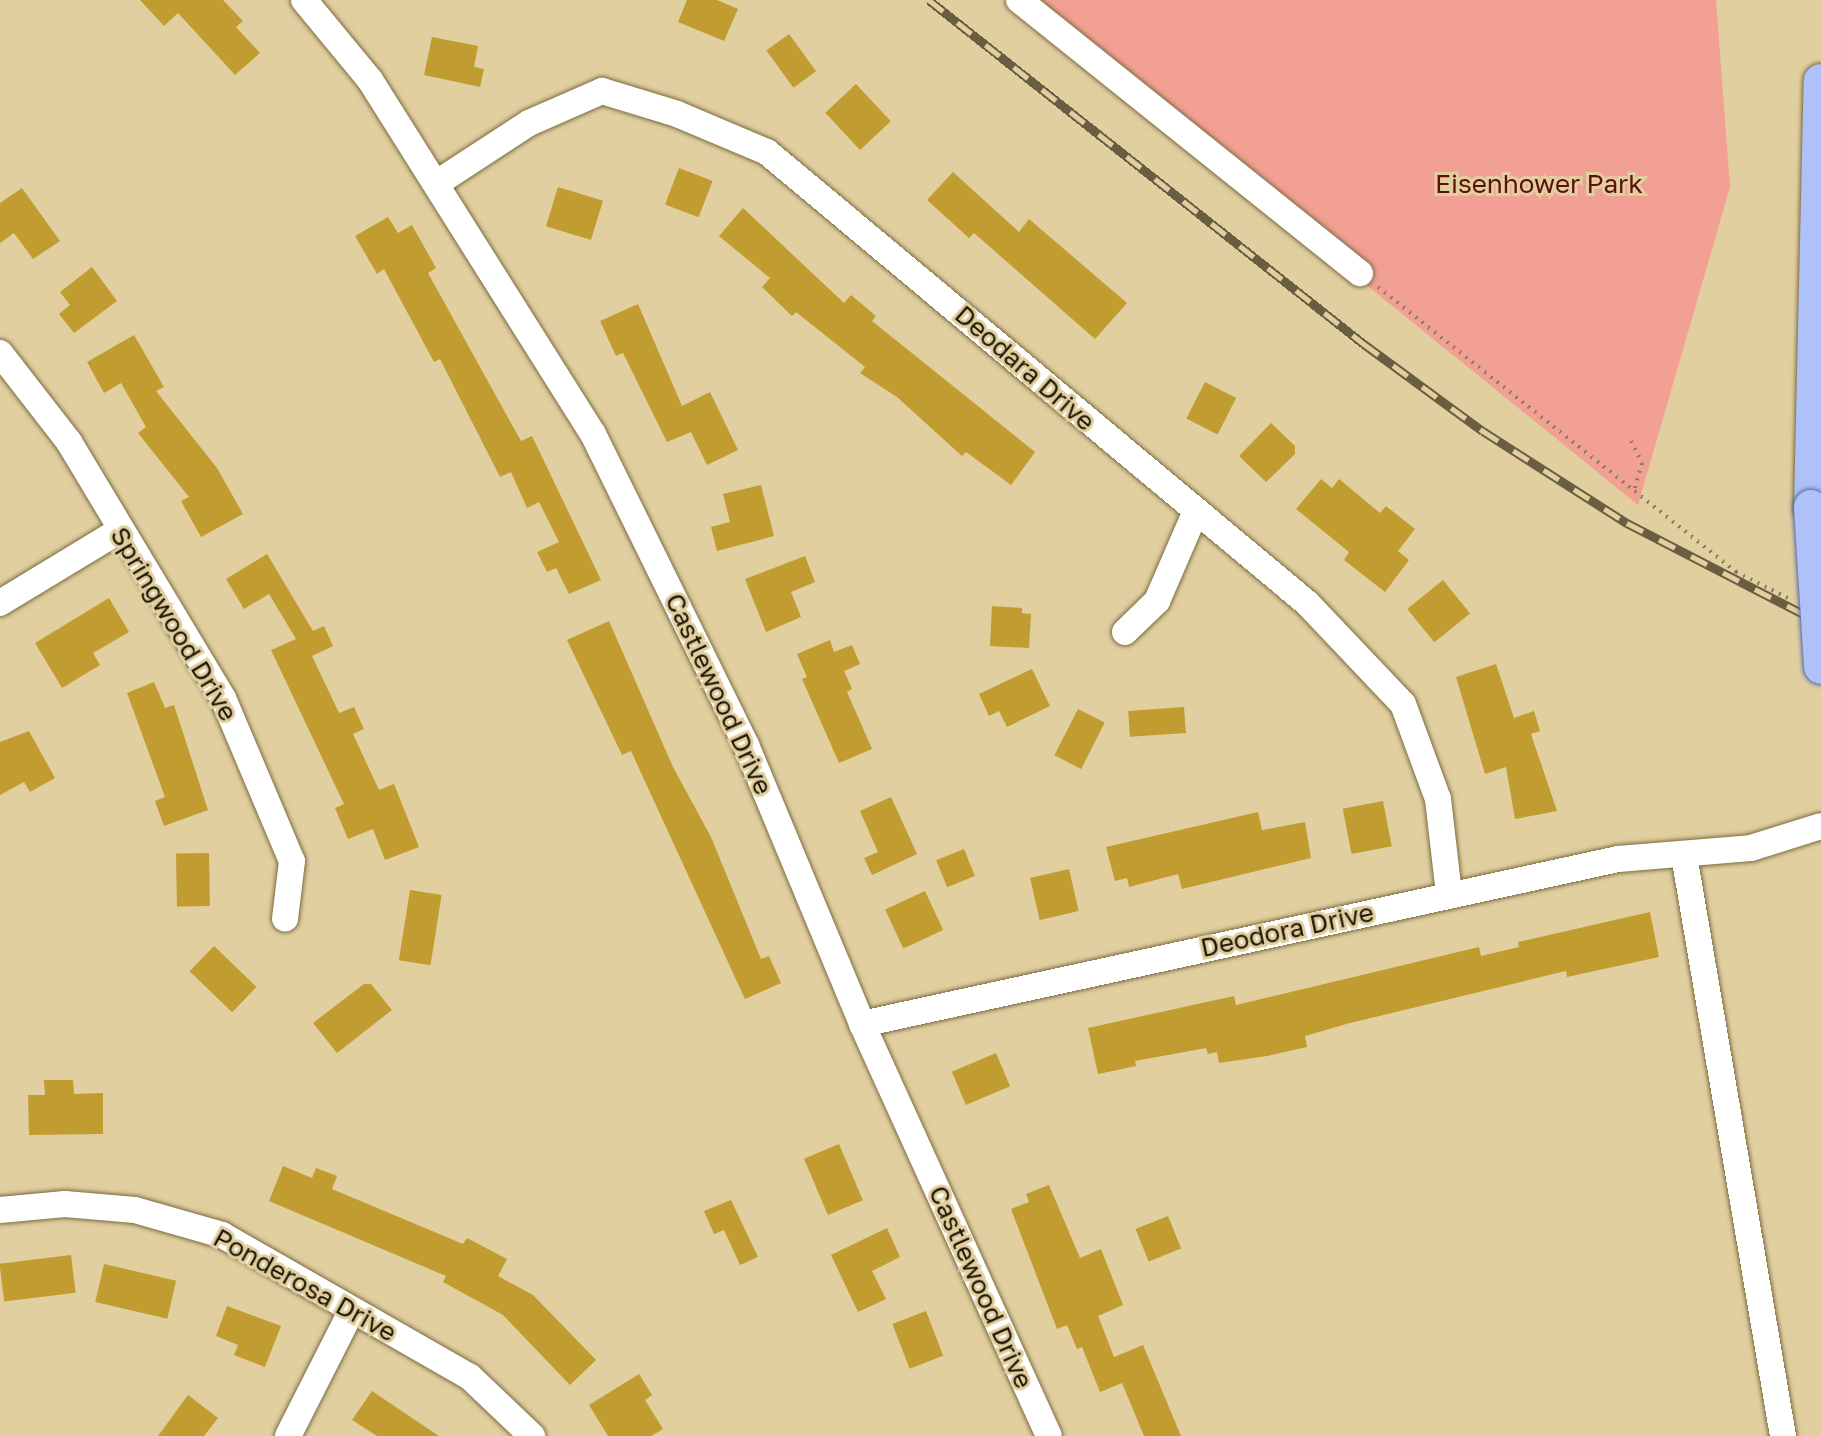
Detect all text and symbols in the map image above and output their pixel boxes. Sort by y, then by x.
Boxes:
park label: Eisenhower Park [1435,168,1643,200]
street label: Deodara Drive [949,299,1101,437]
street label: Springwood Drive [104,521,244,727]
street label: Castlewood Drive [659,588,779,800]
street label: Deodora Drive [1198,896,1376,964]
street label: Castlewood Drive [922,1181,1040,1393]
street label: Ponderosa Drive [208,1222,402,1348]

